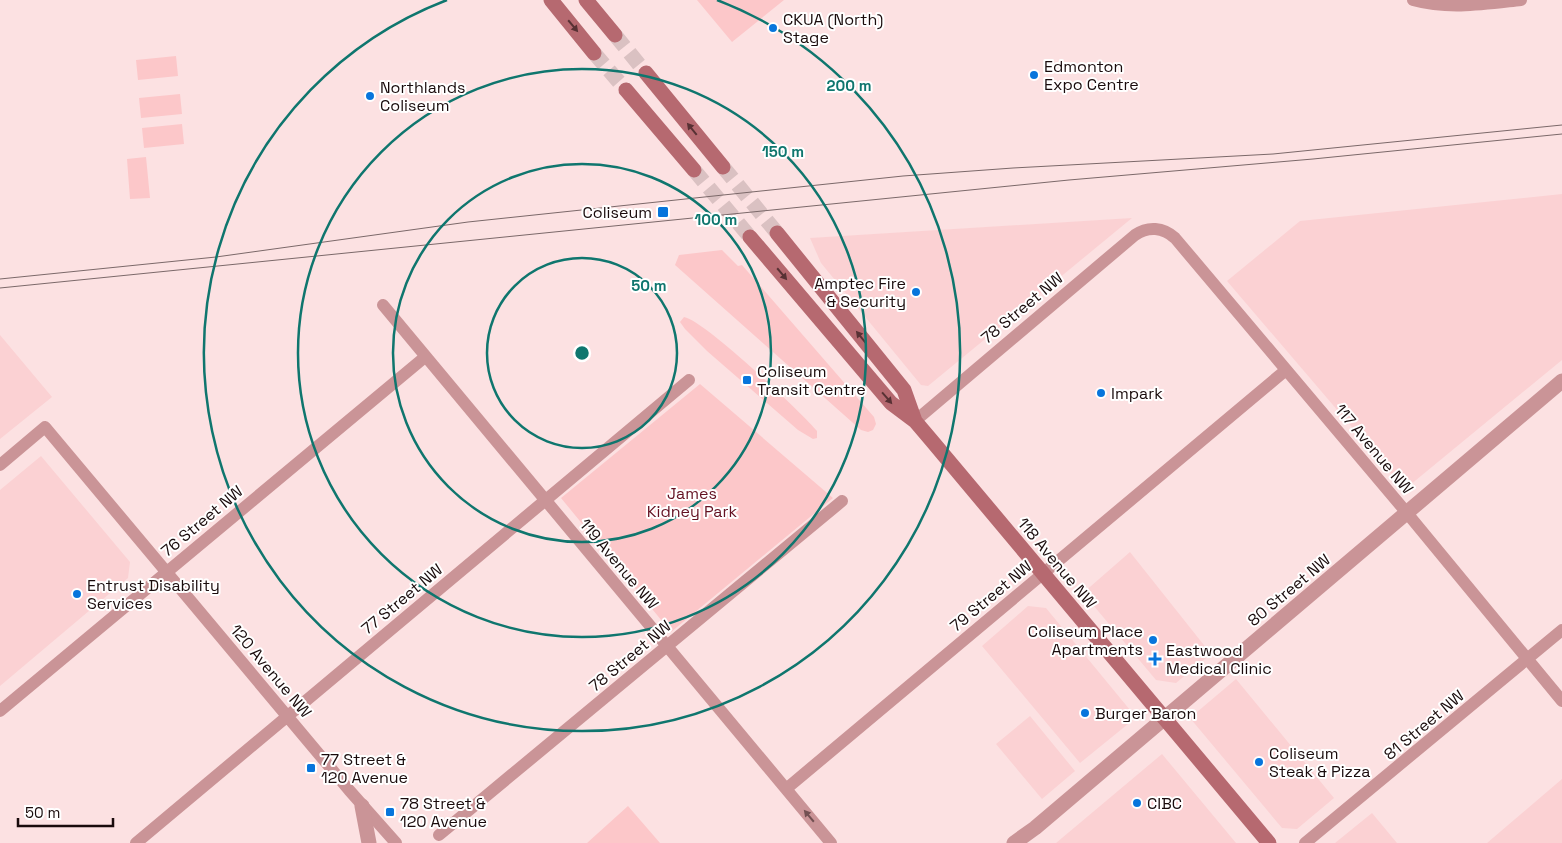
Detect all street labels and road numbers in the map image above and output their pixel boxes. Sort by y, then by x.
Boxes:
street label: 78 Street NW [977,268,1067,348]
street label: 117 Avenue NW [1330,400,1418,498]
street label: 76 Street NW [157,481,247,561]
street label: 118 Avenue NW [1013,513,1101,613]
street label: 119 Avenue NW [575,514,663,614]
street label: 80 Street NW [1243,549,1335,631]
street label: 79 Street NW [946,556,1036,636]
street label: 77 Street NW [357,559,447,639]
street label: 78 Street NW [585,616,675,696]
street label: 120 Avenue NW [226,620,316,722]
street label: 81 Street NW [1380,685,1468,765]

